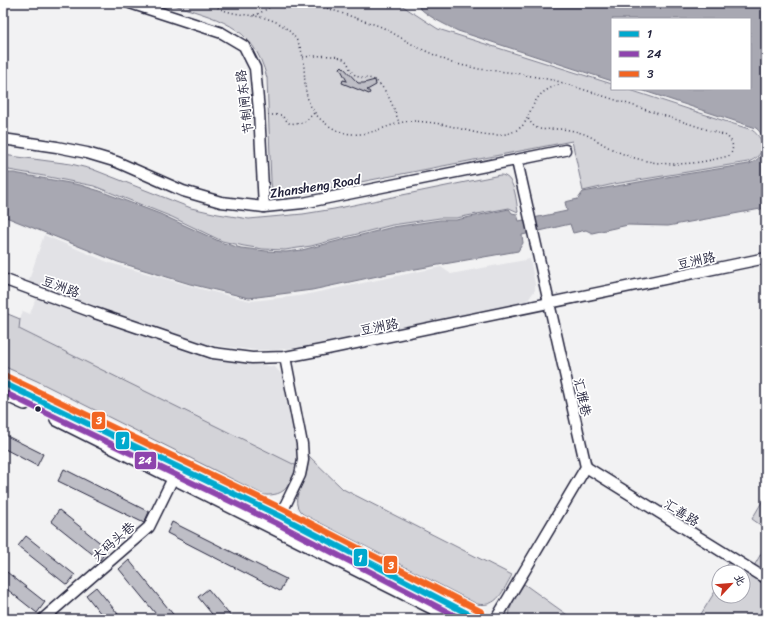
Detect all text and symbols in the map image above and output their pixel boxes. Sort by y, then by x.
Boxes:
legend [611,18,751,90]
text: 1 [647,23,652,45]
text: 24 [647,43,662,65]
text: 3 [647,63,654,85]
street label: 节制闸东路 [229,68,260,136]
street label: Zhansheng Road [268,168,363,205]
street label: 豆洲路 [675,245,718,276]
street label: 豆洲路 [39,269,83,304]
street label: 豆洲路 [358,311,400,342]
street label: 汇雅巷 [567,376,598,419]
unlabelled marker [33,404,43,414]
line badge: 3 [91,411,106,430]
text: 3 [95,411,103,430]
line badge: 1 [115,431,130,450]
text: 1 [121,431,126,450]
line badge: 24 [134,451,157,470]
text: 24 [137,451,152,470]
street label: 汇善路 [659,492,704,533]
street label: 大码头巷 [86,516,141,567]
line badge: 1 [353,548,368,567]
text: 1 [358,549,363,568]
line badge: 3 [383,555,398,574]
text: 3 [387,556,395,575]
north arrow [711,564,751,604]
text: 北 [729,571,750,589]

